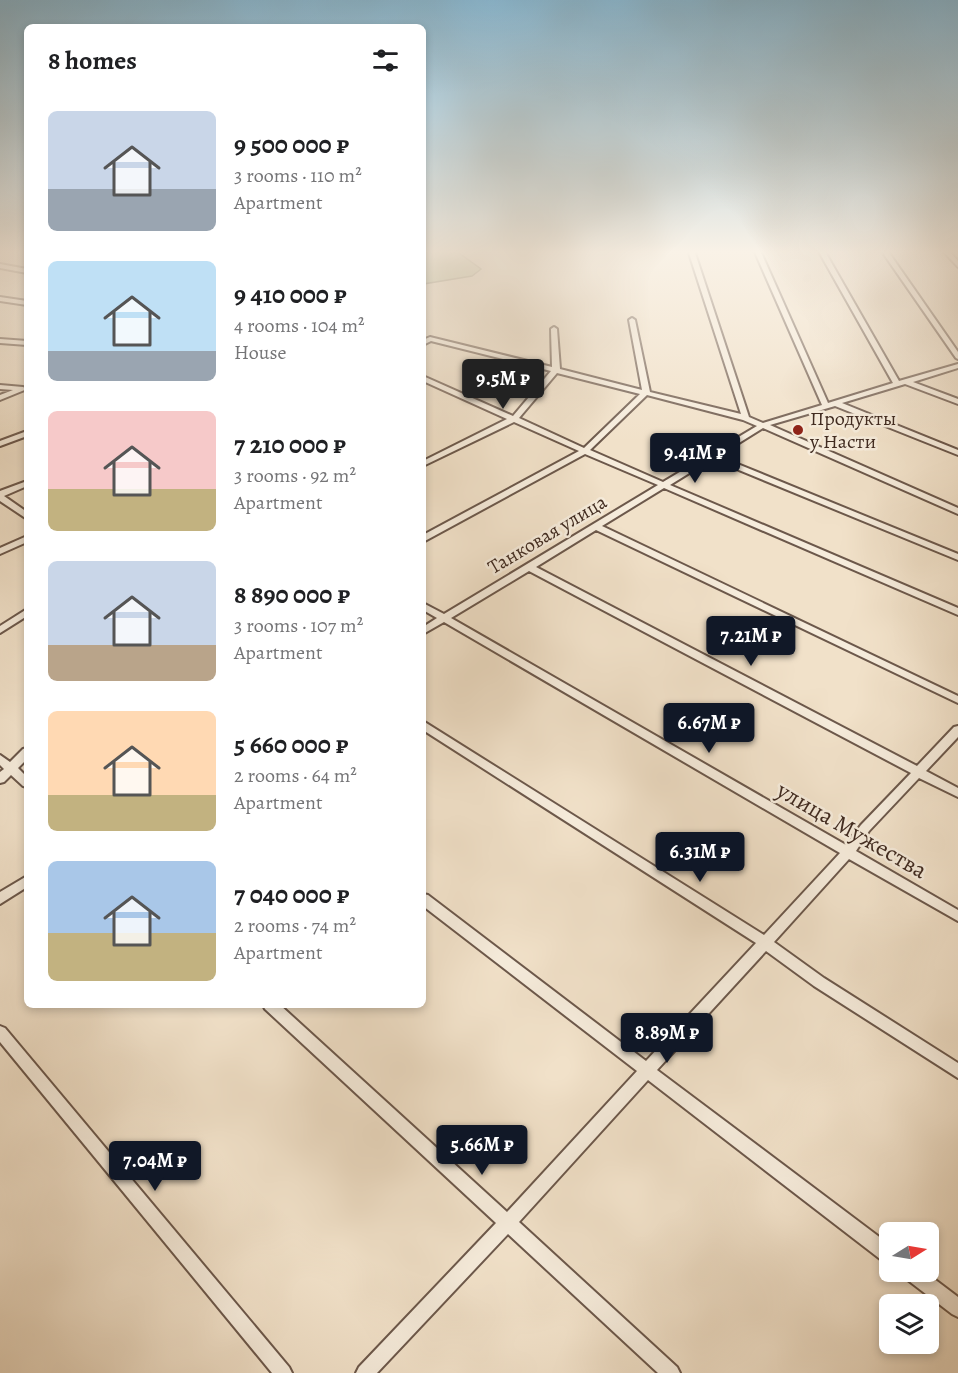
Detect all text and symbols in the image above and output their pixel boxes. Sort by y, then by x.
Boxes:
text: 8 homes [48,43,137,78]
icon: filters [369,44,402,77]
text: 9 500 000 ₽ [234,127,349,162]
icon: home [96,135,168,207]
text: 3 rooms · 110 m² [234,162,362,189]
text: Apartment [234,189,323,216]
text: 9 410 000 ₽ [234,277,347,312]
icon: home [96,285,168,357]
text: 4 rooms · 104 m² [234,312,365,339]
text: House [234,339,286,366]
pin: 9.5M ₽ [454,359,552,410]
text: 9.5M ₽ [476,365,530,392]
place label: Продукты у Насти [809,405,896,455]
marker: Продукты у Насти [791,423,805,437]
text: 7 210 000 ₽ [234,427,346,462]
pin: 9.41M ₽ [640,433,750,484]
icon: home [96,435,168,507]
text: 9.41M ₽ [664,439,726,466]
text: 3 rooms · 92 m² [234,462,356,489]
street label: Танковая улица [483,488,612,581]
text: Apartment [234,489,323,516]
text: 8 890 000 ₽ [234,577,350,612]
icon: home [96,585,168,657]
text: 3 rooms · 107 m² [234,612,363,639]
pin: 7.21M ₽ [696,616,806,667]
text: 7.21M ₽ [720,622,782,649]
text: Apartment [234,639,323,666]
pin: 6.67M ₽ [654,703,764,754]
text: 6.67M ₽ [677,709,741,736]
text: 5 660 000 ₽ [234,727,348,762]
icon: home [96,735,168,807]
text: 2 rooms · 64 m² [234,762,357,789]
street label: улица Мужества [770,773,933,886]
text: Apartment [234,789,323,816]
pin: 6.31M ₽ [645,832,755,883]
text: 6.31M ₽ [669,838,731,865]
text: 7 040 000 ₽ [234,877,350,912]
icon: home [96,885,168,957]
text: 2 rooms · 74 m² [234,912,356,939]
text: Apartment [234,939,323,966]
pin: 8.89M ₽ [612,1013,722,1064]
text: 8.89M ₽ [635,1019,699,1046]
pin: 5.66M ₽ [427,1125,537,1176]
text: 5.66M ₽ [450,1131,514,1158]
pin: 7.04M ₽ [100,1141,210,1192]
text: 7.04M ₽ [123,1147,187,1174]
north arrow [879,1222,939,1282]
map controls [879,1222,939,1354]
button: layers [879,1294,939,1354]

